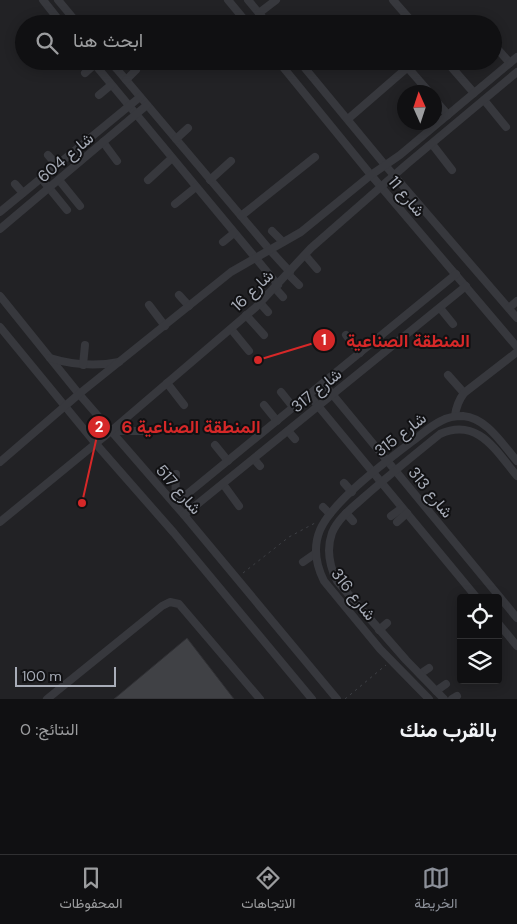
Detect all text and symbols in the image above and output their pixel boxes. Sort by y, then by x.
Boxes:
search box [15,15,502,70]
text: ابحث هنا [73,28,143,53]
icon: search [33,29,61,57]
north arrow [397,85,442,130]
street label: شارع 604 [33,128,98,188]
street label: شارع 11 [383,172,430,221]
street label: شارع 16 [227,265,279,317]
callout: المنطقة الصناعية [311,324,480,357]
text: المنطقة الصناعية [346,329,470,353]
text: 1 [321,330,327,350]
street label: شارع 317 [287,364,347,418]
street label: شارع 315 [370,408,431,462]
callout: المنطقة الصناعية 6 [86,411,270,444]
text: المنطقة الصناعية 6 [121,415,261,439]
text: 2 [95,417,104,437]
street label: شارع 517 [150,460,206,519]
street label: شارع 313 [403,462,458,523]
street label: شارع 316 [326,564,381,625]
map controls [457,594,502,684]
button: locate [457,594,502,639]
button: layers [457,639,502,684]
scale bar [15,664,116,687]
text: 100 m [22,667,62,685]
text: بالقرب منك [400,716,497,744]
text: النتائج: 0 [20,719,78,740]
tab: المحفوظات [59,864,122,916]
tab: الاتجاهات [241,864,296,916]
tab: الخريطة [414,864,458,916]

